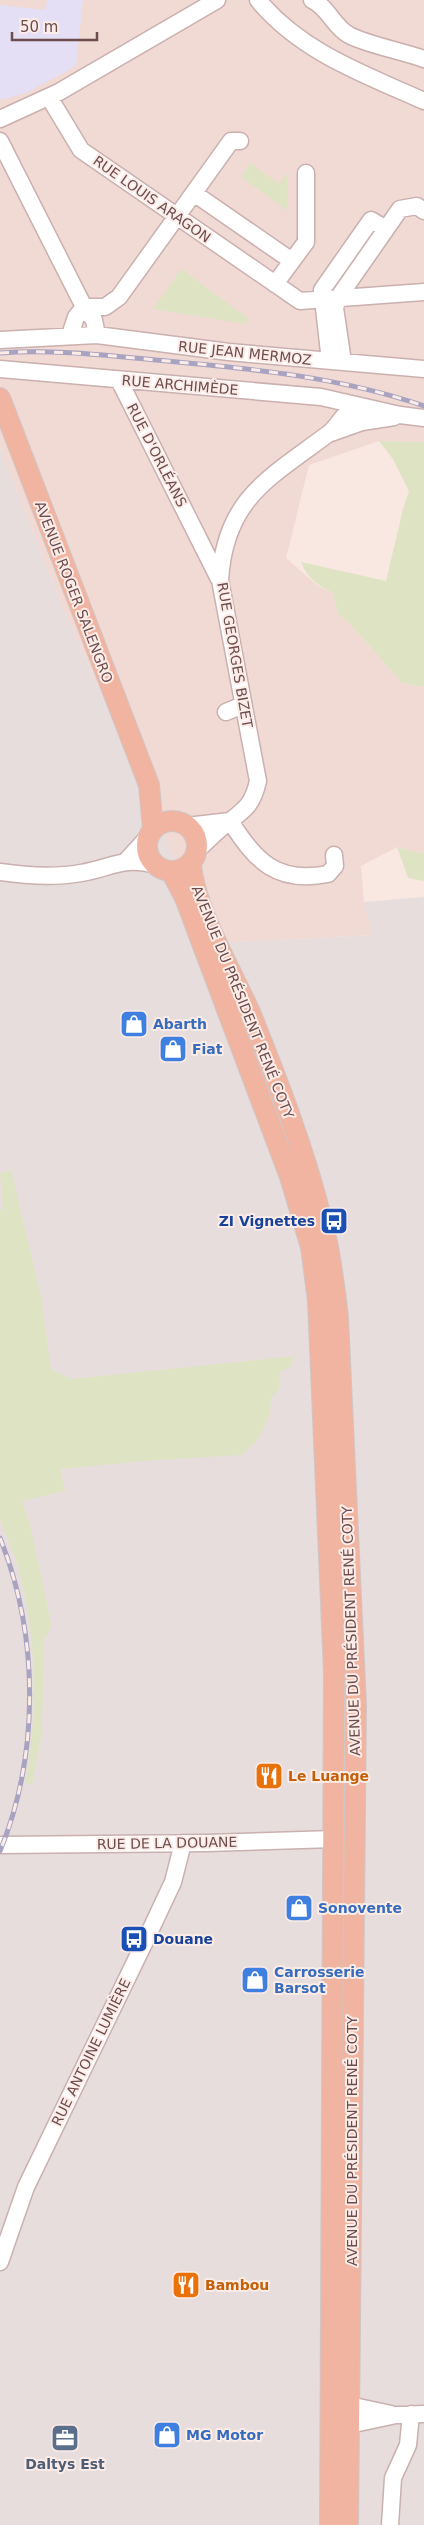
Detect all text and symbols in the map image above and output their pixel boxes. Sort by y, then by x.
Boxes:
scale bar [12,10,98,42]
text: 50 m [20,18,58,36]
street label: RUE LOUIS ARAGON [90,152,214,246]
street label: RUE JEAN MERMOZ [177,338,313,368]
street label: RUE ARCHIMÈDE [121,372,239,398]
street label: RUE D'ORLÉANS [124,400,190,510]
street label: AVENUE ROGER SALENGRO [32,499,116,685]
street label: RUE GEORGES BIZET [214,581,256,729]
street label: AVENUE DU PRÉSIDENT RENÉ COTY [189,883,297,1121]
shop icon: Abarth [119,1009,149,1039]
place label: Abarth [153,1016,207,1032]
shop icon: Fiat [158,1034,188,1064]
place label: Fiat [192,1041,223,1057]
bus stop icon: ZI Vignettes [319,1206,349,1236]
place label: ZI Vignettes [219,1213,315,1229]
street label: AVENUE DU PRÉSIDENT RENÉ COTY [339,1505,363,1756]
restaurant icon: Le Luange [254,1761,284,1791]
place label: Le Luange [288,1768,369,1784]
street label: RUE DE LA DOUANE [97,1834,237,1852]
shop icon: Sonovente [284,1893,314,1923]
place label: Sonovente [318,1900,402,1916]
bus stop icon: Douane [119,1924,149,1954]
place label: Douane [153,1931,213,1947]
place label: Carrosserie Barsot [274,1964,365,1996]
shop icon: Carrosserie Barsot [240,1965,270,1995]
street label: RUE ANTOINE LUMIÈRE [48,1976,134,2128]
street label: AVENUE DU PRÉSIDENT RENÉ COTY [344,2016,360,2266]
restaurant icon: Bambou [171,2270,201,2300]
place label: Bambou [205,2277,269,2293]
shop icon: MG Motor [152,2420,182,2450]
office icon: Daltys Est [50,2423,80,2453]
place label: MG Motor [186,2427,263,2443]
place label: Daltys Est [25,2456,105,2472]

